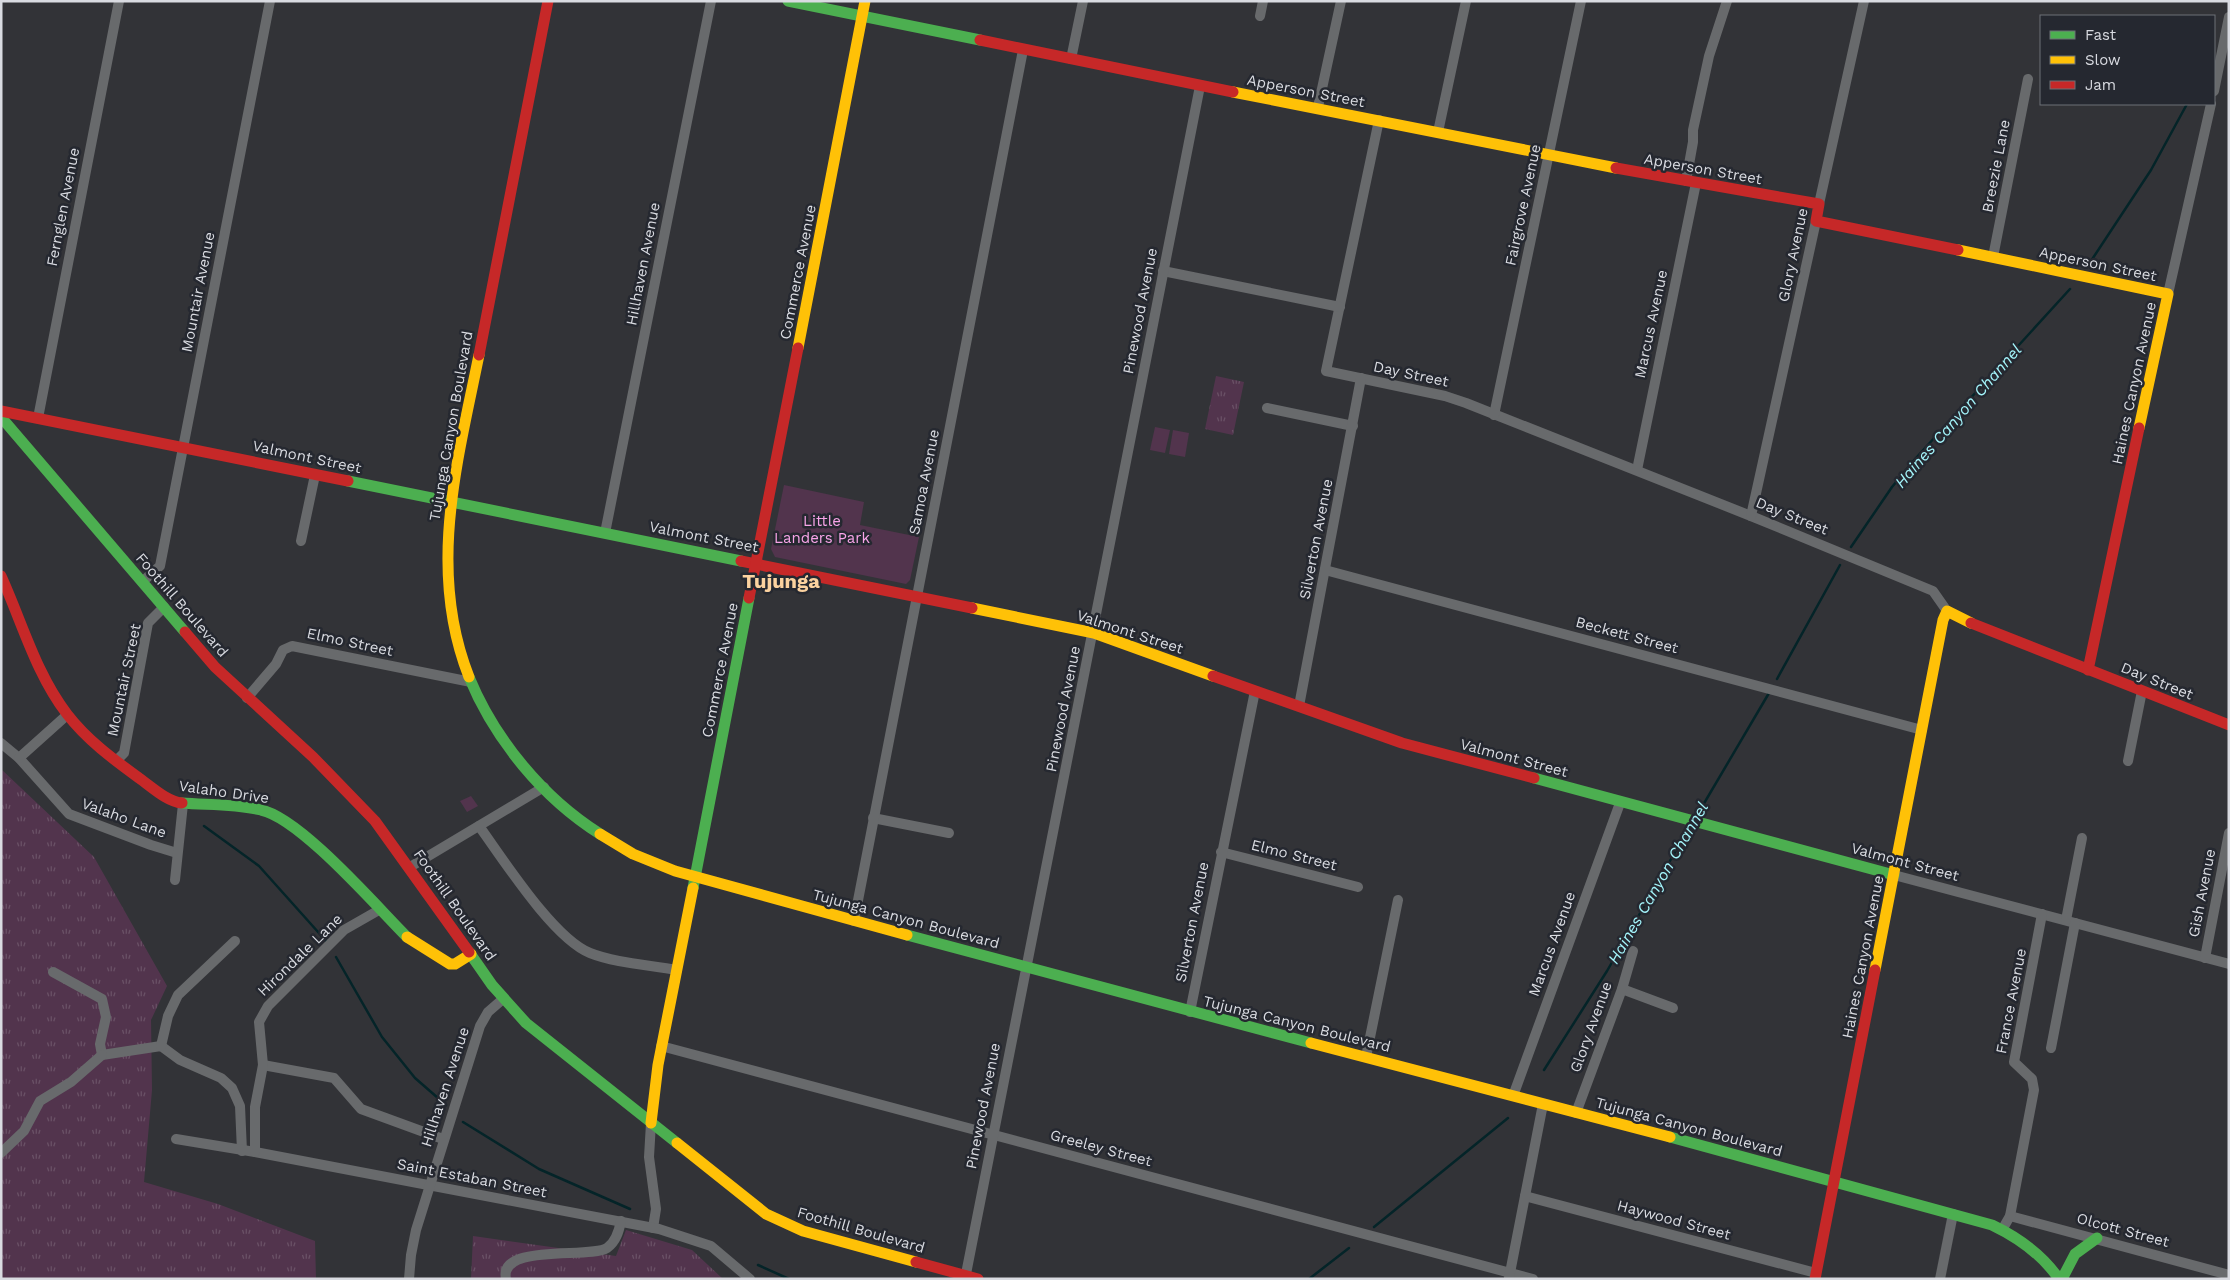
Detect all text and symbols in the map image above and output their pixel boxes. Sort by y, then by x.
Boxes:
legend [2040,15,2215,105]
text: Fast [2085,26,2117,44]
text: Slow [2085,51,2121,69]
street label: Apperson Street [1246,71,1367,111]
text: Jam [2085,76,2116,94]
street label: Breezie Lane [1978,118,2014,214]
street label: Fairgrove Avenue [1501,143,1545,267]
street label: Fernglen Avenue [43,146,83,268]
street label: Apperson Street [1643,150,1764,188]
street label: Hillhaven Avenue [622,201,664,327]
street label: Commerce Avenue [776,203,820,341]
street label: Glory Avenue [1774,206,1812,304]
street label: Mountair Avenue [178,230,218,354]
street label: Apperson Street [2038,243,2159,285]
street label: Pinewood Avenue [1119,246,1161,376]
street label: Marcus Avenue [1631,268,1671,380]
street label: Haines Canyon Avenue [2108,300,2160,466]
street label: Tujunga Canyon Boulevard [425,330,477,522]
water label: Haines Canyon Channel [1891,340,2026,492]
street label: Day Street [1372,357,1451,391]
street label: Samoa Avenue [905,428,943,536]
street label: Valmont Street [251,437,364,477]
street label: Silverton Avenue [1296,477,1336,601]
street label: Day Street [1753,493,1831,539]
park label: Little Landers Park [774,512,870,547]
street label: Valmont Street [648,518,761,557]
street label: Foothill Boulevard [132,549,232,661]
district label: Tujunga [742,569,820,593]
street label: Commerce Avenue [698,601,742,739]
street label: Valmont Street [1074,606,1186,658]
street label: Beckett Street [1574,613,1681,658]
street label: Mountair Street [103,621,145,738]
street label: Elmo Street [305,624,395,660]
street label: Pinewood Avenue [1042,644,1084,774]
street label: Day Street [2118,658,2196,704]
street label: Valmont Street [1458,735,1571,781]
street label: Valaho Drive [178,777,270,807]
street label: Valaho Lane [79,794,169,842]
water label: Haines Canyon Channel [1604,799,1712,967]
street label: Elmo Street [1249,836,1339,875]
street label: Valmont Street [1849,839,1962,885]
street label: Foothill Boulevard [410,846,500,964]
street label: Gish Avenue [2185,847,2219,939]
street label: Silverton Avenue [1172,860,1212,984]
street label: Haines Canyon Avenue [1838,874,1888,1040]
street label: Tujunga Canyon Boulevard [811,885,1001,953]
street label: Marcus Avenue [1525,889,1579,999]
street label: Hirondale Lane [254,910,346,1000]
street label: France Avenue [1992,947,2030,1055]
street label: Glory Avenue [1566,979,1616,1075]
street label: Tujunga Canyon Boulevard [1201,992,1393,1056]
street label: Hillhaven Avenue [417,1025,473,1149]
street label: Pinewood Avenue [962,1041,1004,1171]
street label: Tujunga Canyon Boulevard [1594,1093,1784,1161]
street label: Greeley Street [1048,1126,1155,1170]
street label: Saint Estaban Street [396,1155,549,1201]
street label: Haywood Street [1615,1196,1733,1244]
street label: Foothill Boulevard [795,1203,927,1257]
street label: Olcott Street [2075,1209,2172,1251]

